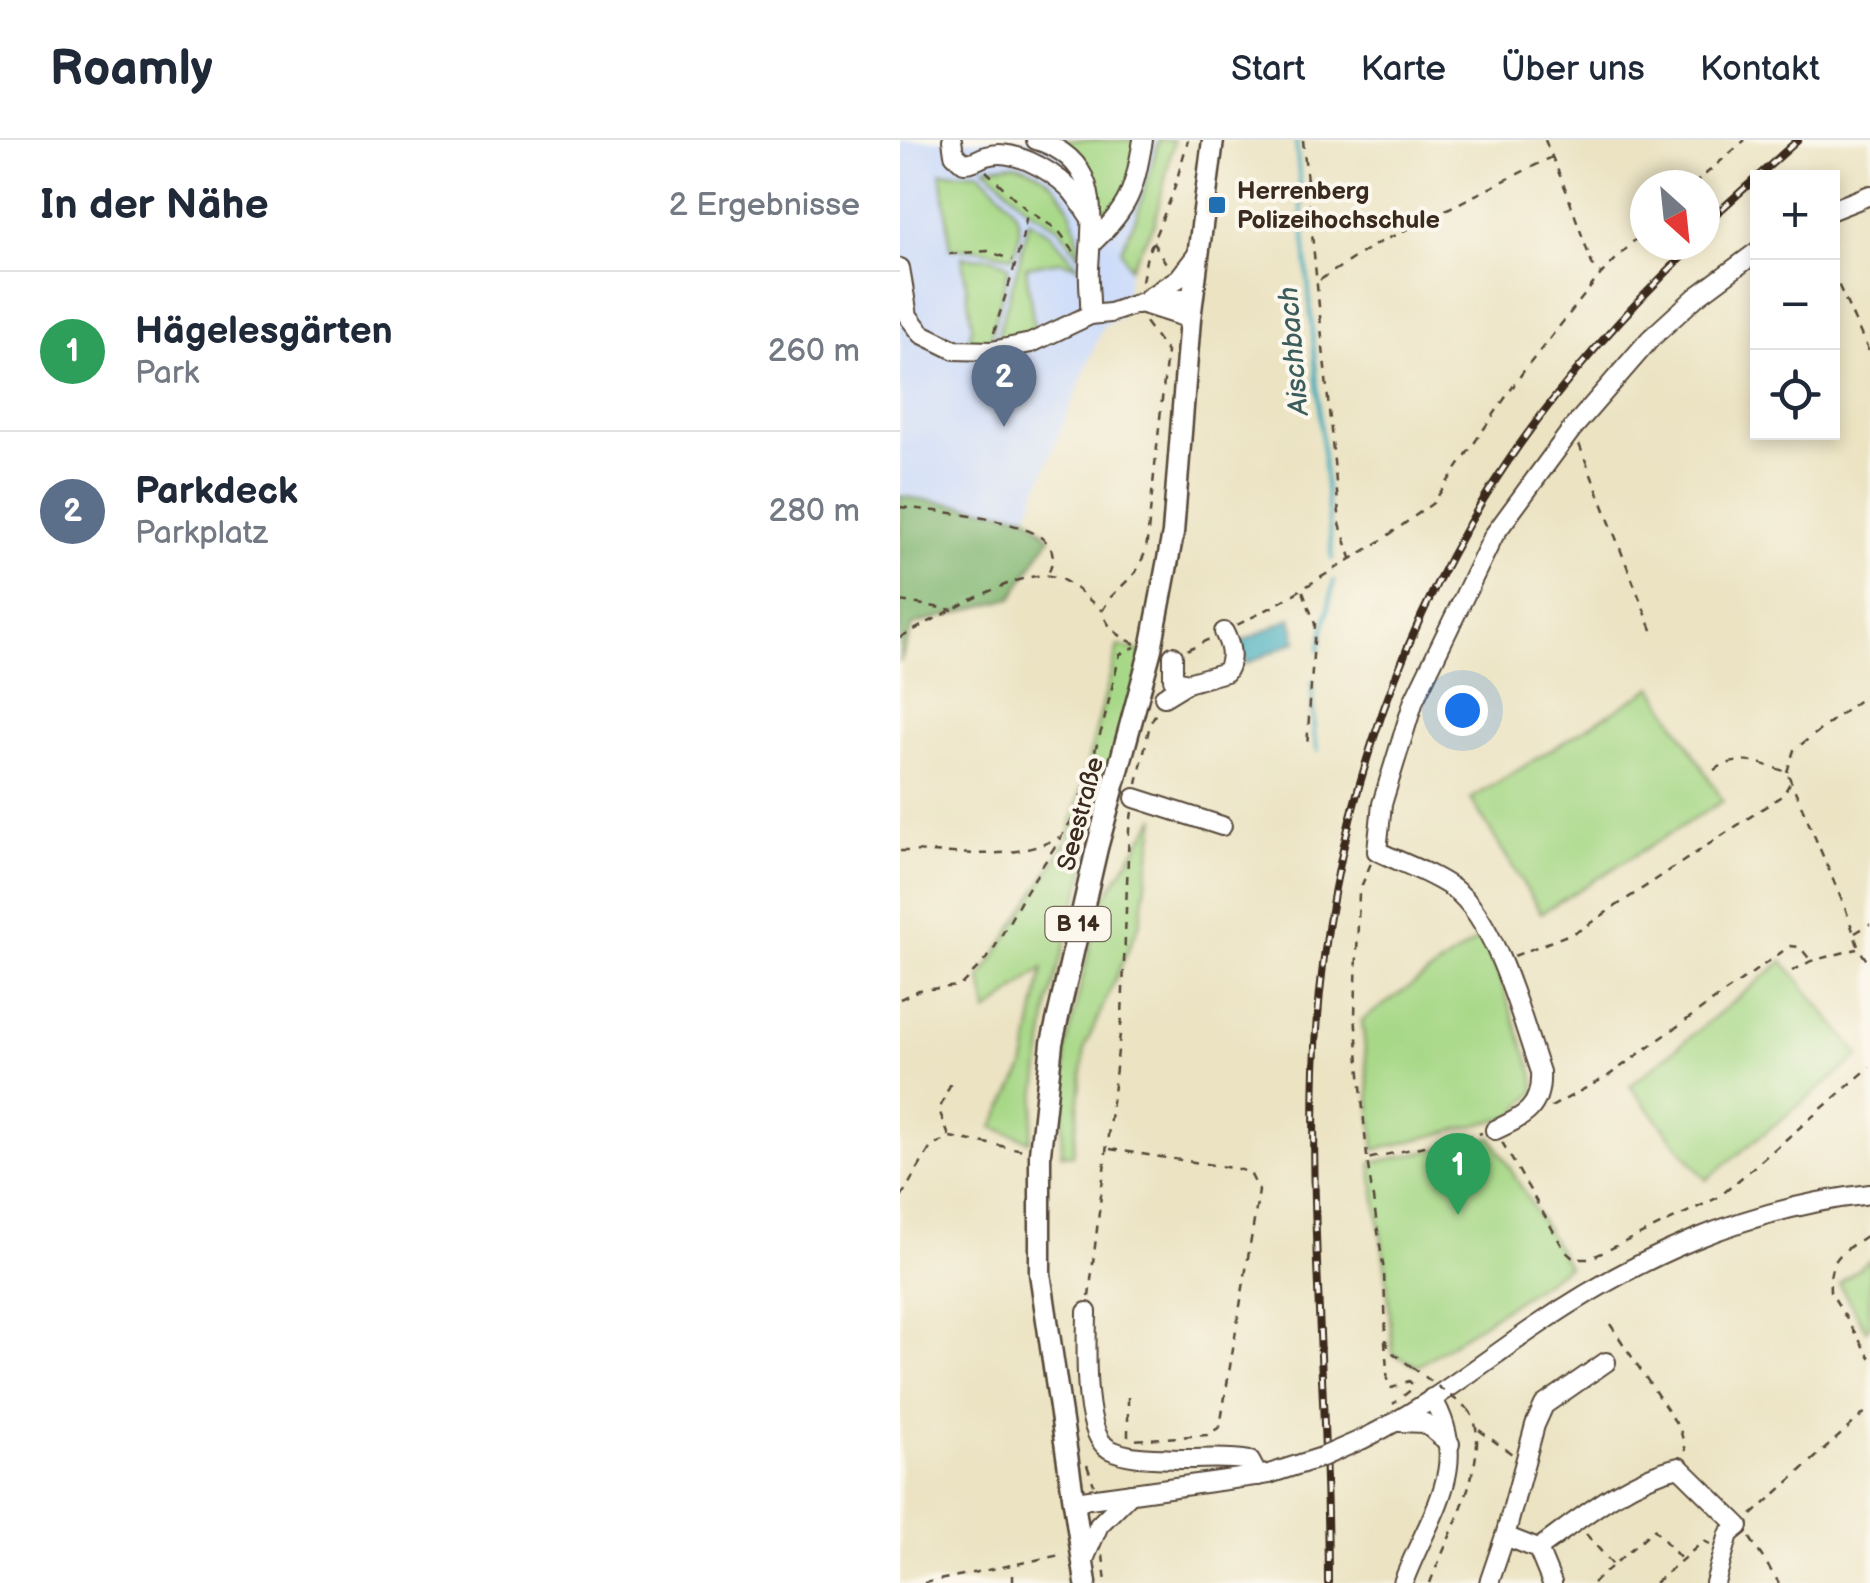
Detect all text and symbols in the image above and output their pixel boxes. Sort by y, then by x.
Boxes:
text: Roamly [50,41,213,98]
text: Start [1231,48,1306,91]
text: Karte [1361,48,1446,91]
text: Über uns [1501,48,1645,91]
text: Kontakt [1700,48,1820,91]
north arrow [1630,170,1720,260]
map controls [1750,170,1840,440]
button: + [1750,170,1840,260]
place label: Herrenberg Polizeihochschule [1237,176,1440,236]
text: In der Nähe [40,180,269,231]
text: 2 Ergebnisse [669,186,860,225]
marker: Herrenberg Polizeihochschule [1206,194,1228,216]
button: − [1750,260,1840,350]
water label: Aischbach [1272,285,1316,419]
text: Hägelesgärten [135,309,393,354]
text: 1 [66,332,79,371]
text: 260 m [768,332,860,371]
pin: 2 [972,344,1036,427]
button: locate [1750,350,1840,440]
text: Park [135,354,199,393]
text: Parkdeck [135,469,298,514]
text: 2 [63,492,82,531]
text: 280 m [769,492,860,531]
text: Parkplatz [135,514,268,553]
your location [1437,685,1488,736]
street label: Seestraße [1051,754,1111,874]
road number: B 14 [1046,907,1110,941]
pin: 1 [1426,1132,1490,1215]

